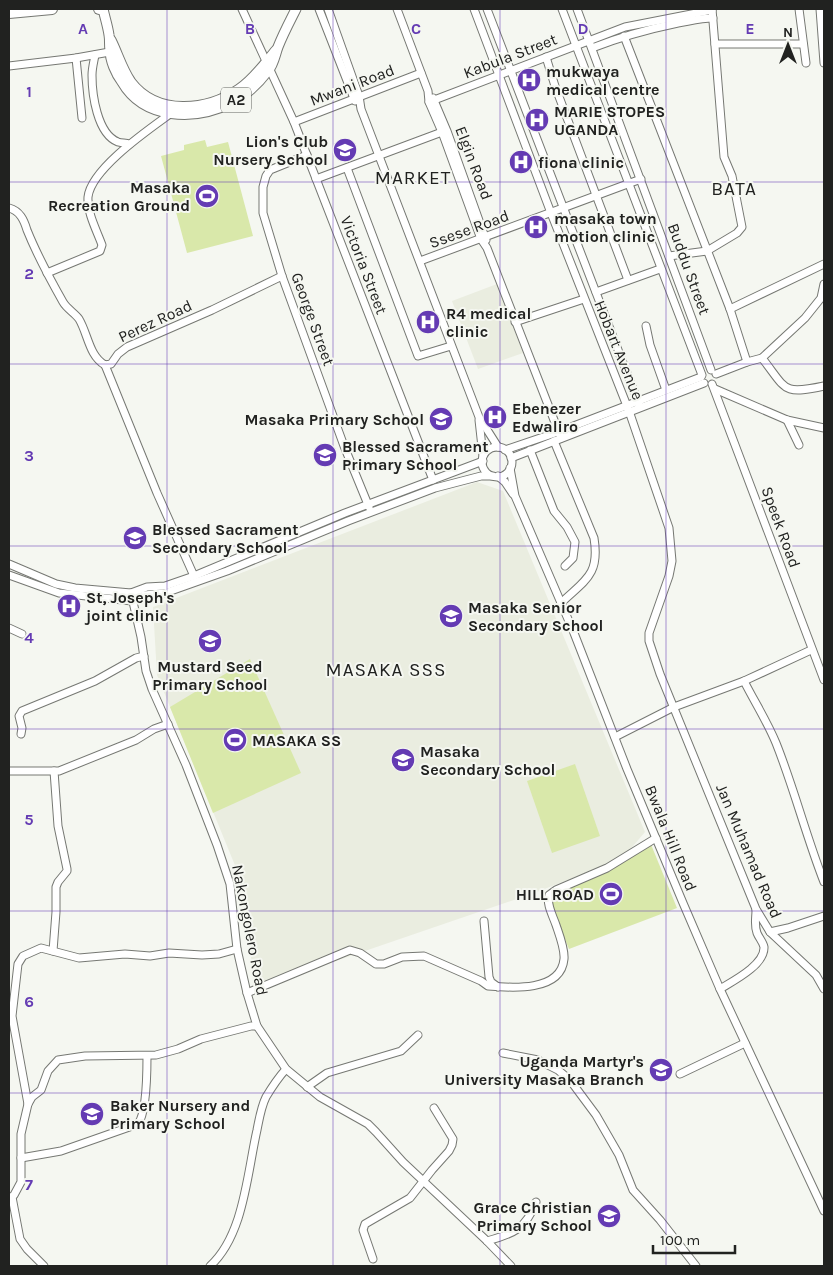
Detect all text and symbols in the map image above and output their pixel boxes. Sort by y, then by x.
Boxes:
text: A [78,19,88,38]
text: B [245,19,255,38]
text: C [411,19,421,38]
text: D [578,19,589,38]
text: E [745,19,755,38]
north arrow [763,20,813,70]
text: N [783,24,793,41]
street label: Kabula Street [461,29,559,83]
street label: Mwani Road [307,60,397,110]
place label: mukwaya medical centre [546,62,659,99]
hospital icon: mukwaya medical centre [516,67,542,93]
text: 1 [26,82,32,101]
road number: A2 [221,88,251,112]
place label: MARIE STOPES UGANDA [554,102,665,139]
hospital icon: MARIE STOPES UGANDA [524,107,550,133]
street label: Elgin Road [451,123,497,203]
place label: Lion's Club Nursery School [213,132,328,169]
school or university icon: Lion's Club Nursery School [332,137,358,163]
hospital icon: fiona clinic [508,149,534,175]
place label: fiona clinic [538,153,624,172]
district label: MARKET [375,167,451,189]
place label: Masaka Recreation Ground [48,178,190,215]
district label: BATA [711,178,757,200]
sports icon: Masaka Recreation Ground [194,183,220,209]
street label: Ssese Road [426,206,512,252]
place label: masaka town motion clinic [554,209,657,246]
street label: Victoria Street [337,213,391,317]
hospital icon: masaka town motion clinic [523,214,549,240]
street label: Buddu Street [664,221,714,317]
text: 2 [24,264,34,283]
street label: George Street [287,270,339,368]
street label: Perez Road [115,296,195,346]
street label: Hobart Avenue [590,297,648,403]
place label: R4 medical clinic [446,304,531,341]
hospital icon: R4 medical clinic [415,309,441,335]
place label: Ebenezer Edwaliro [512,399,582,436]
hospital icon: Ebenezer Edwaliro [482,404,508,430]
school or university icon: Masaka Primary School [428,406,454,432]
place label: Masaka Primary School [245,410,424,429]
place label: Blessed Sacrament Primary School [342,437,489,474]
school or university icon: Blessed Sacrament Primary School [312,442,338,468]
text: 3 [24,446,34,465]
street label: Speek Road [758,484,804,570]
place label: Blessed Sacrament Secondary School [152,520,299,557]
school or university icon: Blessed Sacrament Secondary School [122,525,148,551]
place label: St, Joseph's joint clinic [84,588,175,625]
hospital icon: St, Joseph's joint clinic [56,593,82,619]
place label: Masaka Senior Secondary School [468,598,603,635]
school or university icon: Masaka Senior Secondary School [438,603,464,629]
text: 4 [24,628,34,647]
school or university icon: Mustard Seed Primary School [197,628,223,654]
place label: Mustard Seed Primary School [152,657,268,694]
district label: MASAKA SSS [326,659,446,681]
sports icon: MASAKA SS [222,727,248,753]
place label: MASAKA SS [252,731,341,750]
place label: Masaka Secondary School [420,742,555,779]
school or university icon: Masaka Secondary School [390,747,416,773]
street label: Jan Muhamad Road [712,781,786,921]
street label: Bwala Hill Road [641,782,701,894]
text: 5 [24,810,34,829]
street label: Nakongolero Road [228,863,272,997]
sports icon: HILL ROAD [598,881,624,907]
place label: HILL ROAD [516,885,594,904]
text: 6 [24,992,34,1011]
place label: Uganda Martyr's University Masaka Branch [444,1052,644,1089]
school or university icon: Uganda Martyr's University Masaka Branch [648,1057,674,1083]
place label: Baker Nursery and Primary School [110,1096,250,1133]
school or university icon: Baker Nursery and Primary School [79,1101,105,1127]
text: 7 [25,1175,33,1194]
place label: Grace Christian Primary School [474,1198,592,1235]
school or university icon: Grace Christian Primary School [596,1203,622,1229]
scale bar [653,1222,736,1254]
text: 100 m [660,1231,700,1249]

